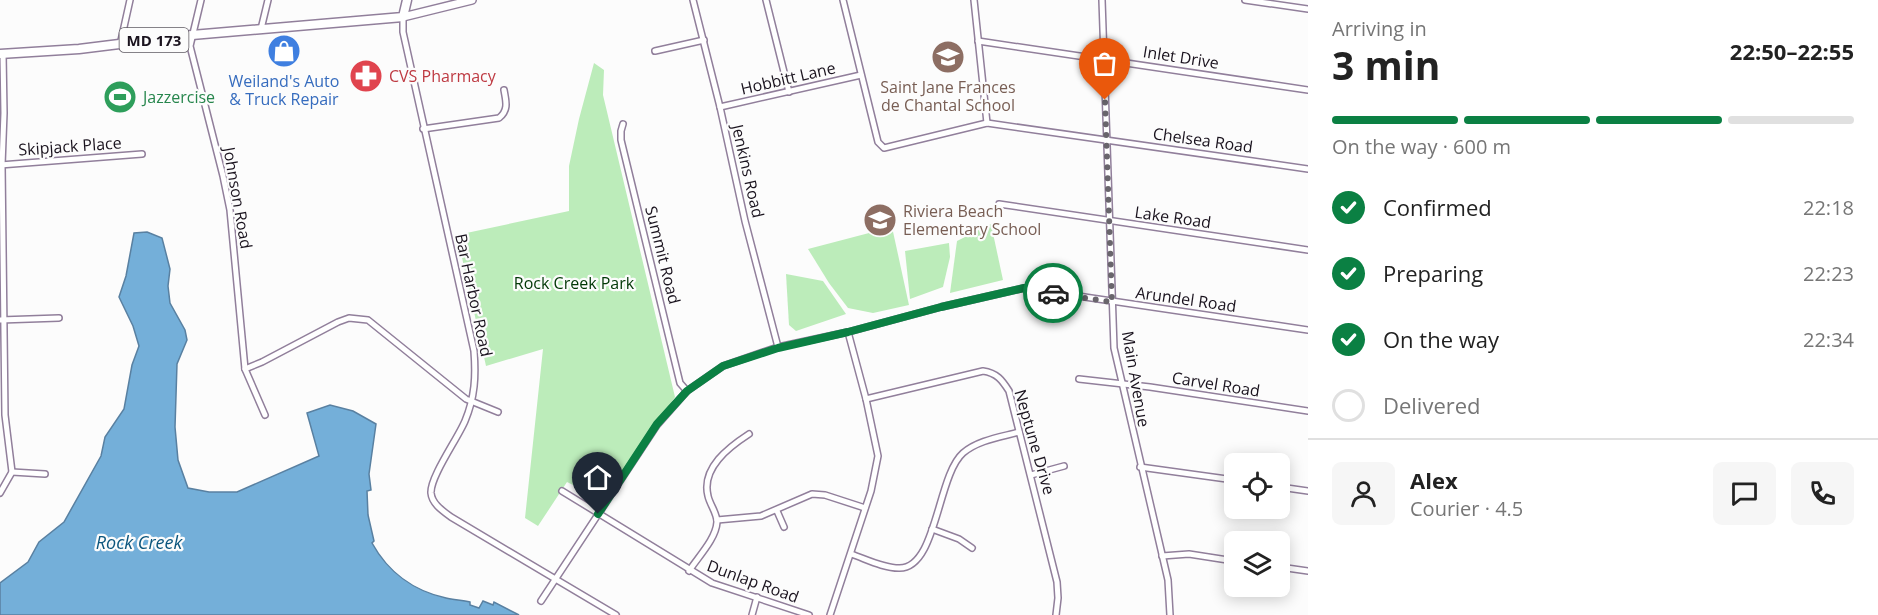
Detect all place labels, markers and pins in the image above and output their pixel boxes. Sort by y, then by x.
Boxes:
shop icon: Weiland's Auto & Truck Repair [266,33,302,69]
pin [1079,38,1130,100]
school or university icon: Saint Jane Frances de Chantal School [930,39,966,75]
pharmacy icon: CVS Pharmacy [348,58,384,94]
place label: CVS Pharmacy [389,65,497,87]
place label: Weiland's Auto & Truck Repair [229,70,339,110]
place label: Saint Jane Frances de Chantal School [880,76,1016,116]
sports icon: Jazzercise [102,79,138,115]
place label: Jazzercise [141,86,215,108]
place label: Riviera Beach Elementary School [903,200,1041,240]
school or university icon: Riviera Beach Elementary School [862,202,898,238]
pin [572,452,623,514]

